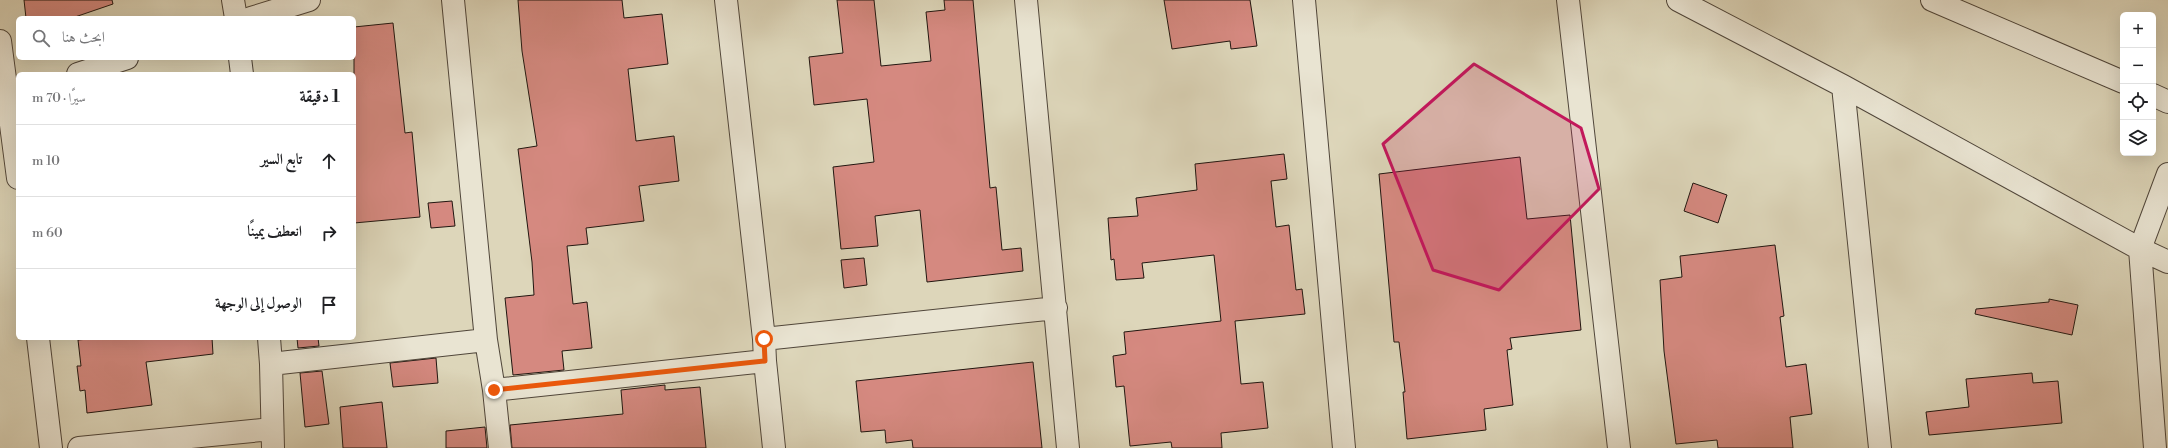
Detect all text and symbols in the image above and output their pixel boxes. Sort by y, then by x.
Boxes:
map controls [2120,12,2156,156]
button: + [2120,12,2156,48]
search box [16,16,356,60]
icon: search [30,27,52,49]
text: ابحث هنا [62,28,105,47]
button: − [2120,48,2156,84]
button: locate [2120,84,2156,120]
text: 1 دقيقة [299,86,340,108]
text: سيرًا · 70 m [32,90,86,106]
button: layers [2120,120,2156,156]
text: تابع السير [260,150,302,169]
icon: ahead [318,150,340,172]
text: 10 m [32,153,60,169]
text: انعطف يمينًا [247,222,302,241]
icon: right [318,222,340,244]
text: 60 m [32,225,63,241]
text: الوصول إلى الوجهة [215,294,302,313]
icon: arrive [318,294,340,316]
route start [755,330,773,348]
route end [485,381,503,399]

